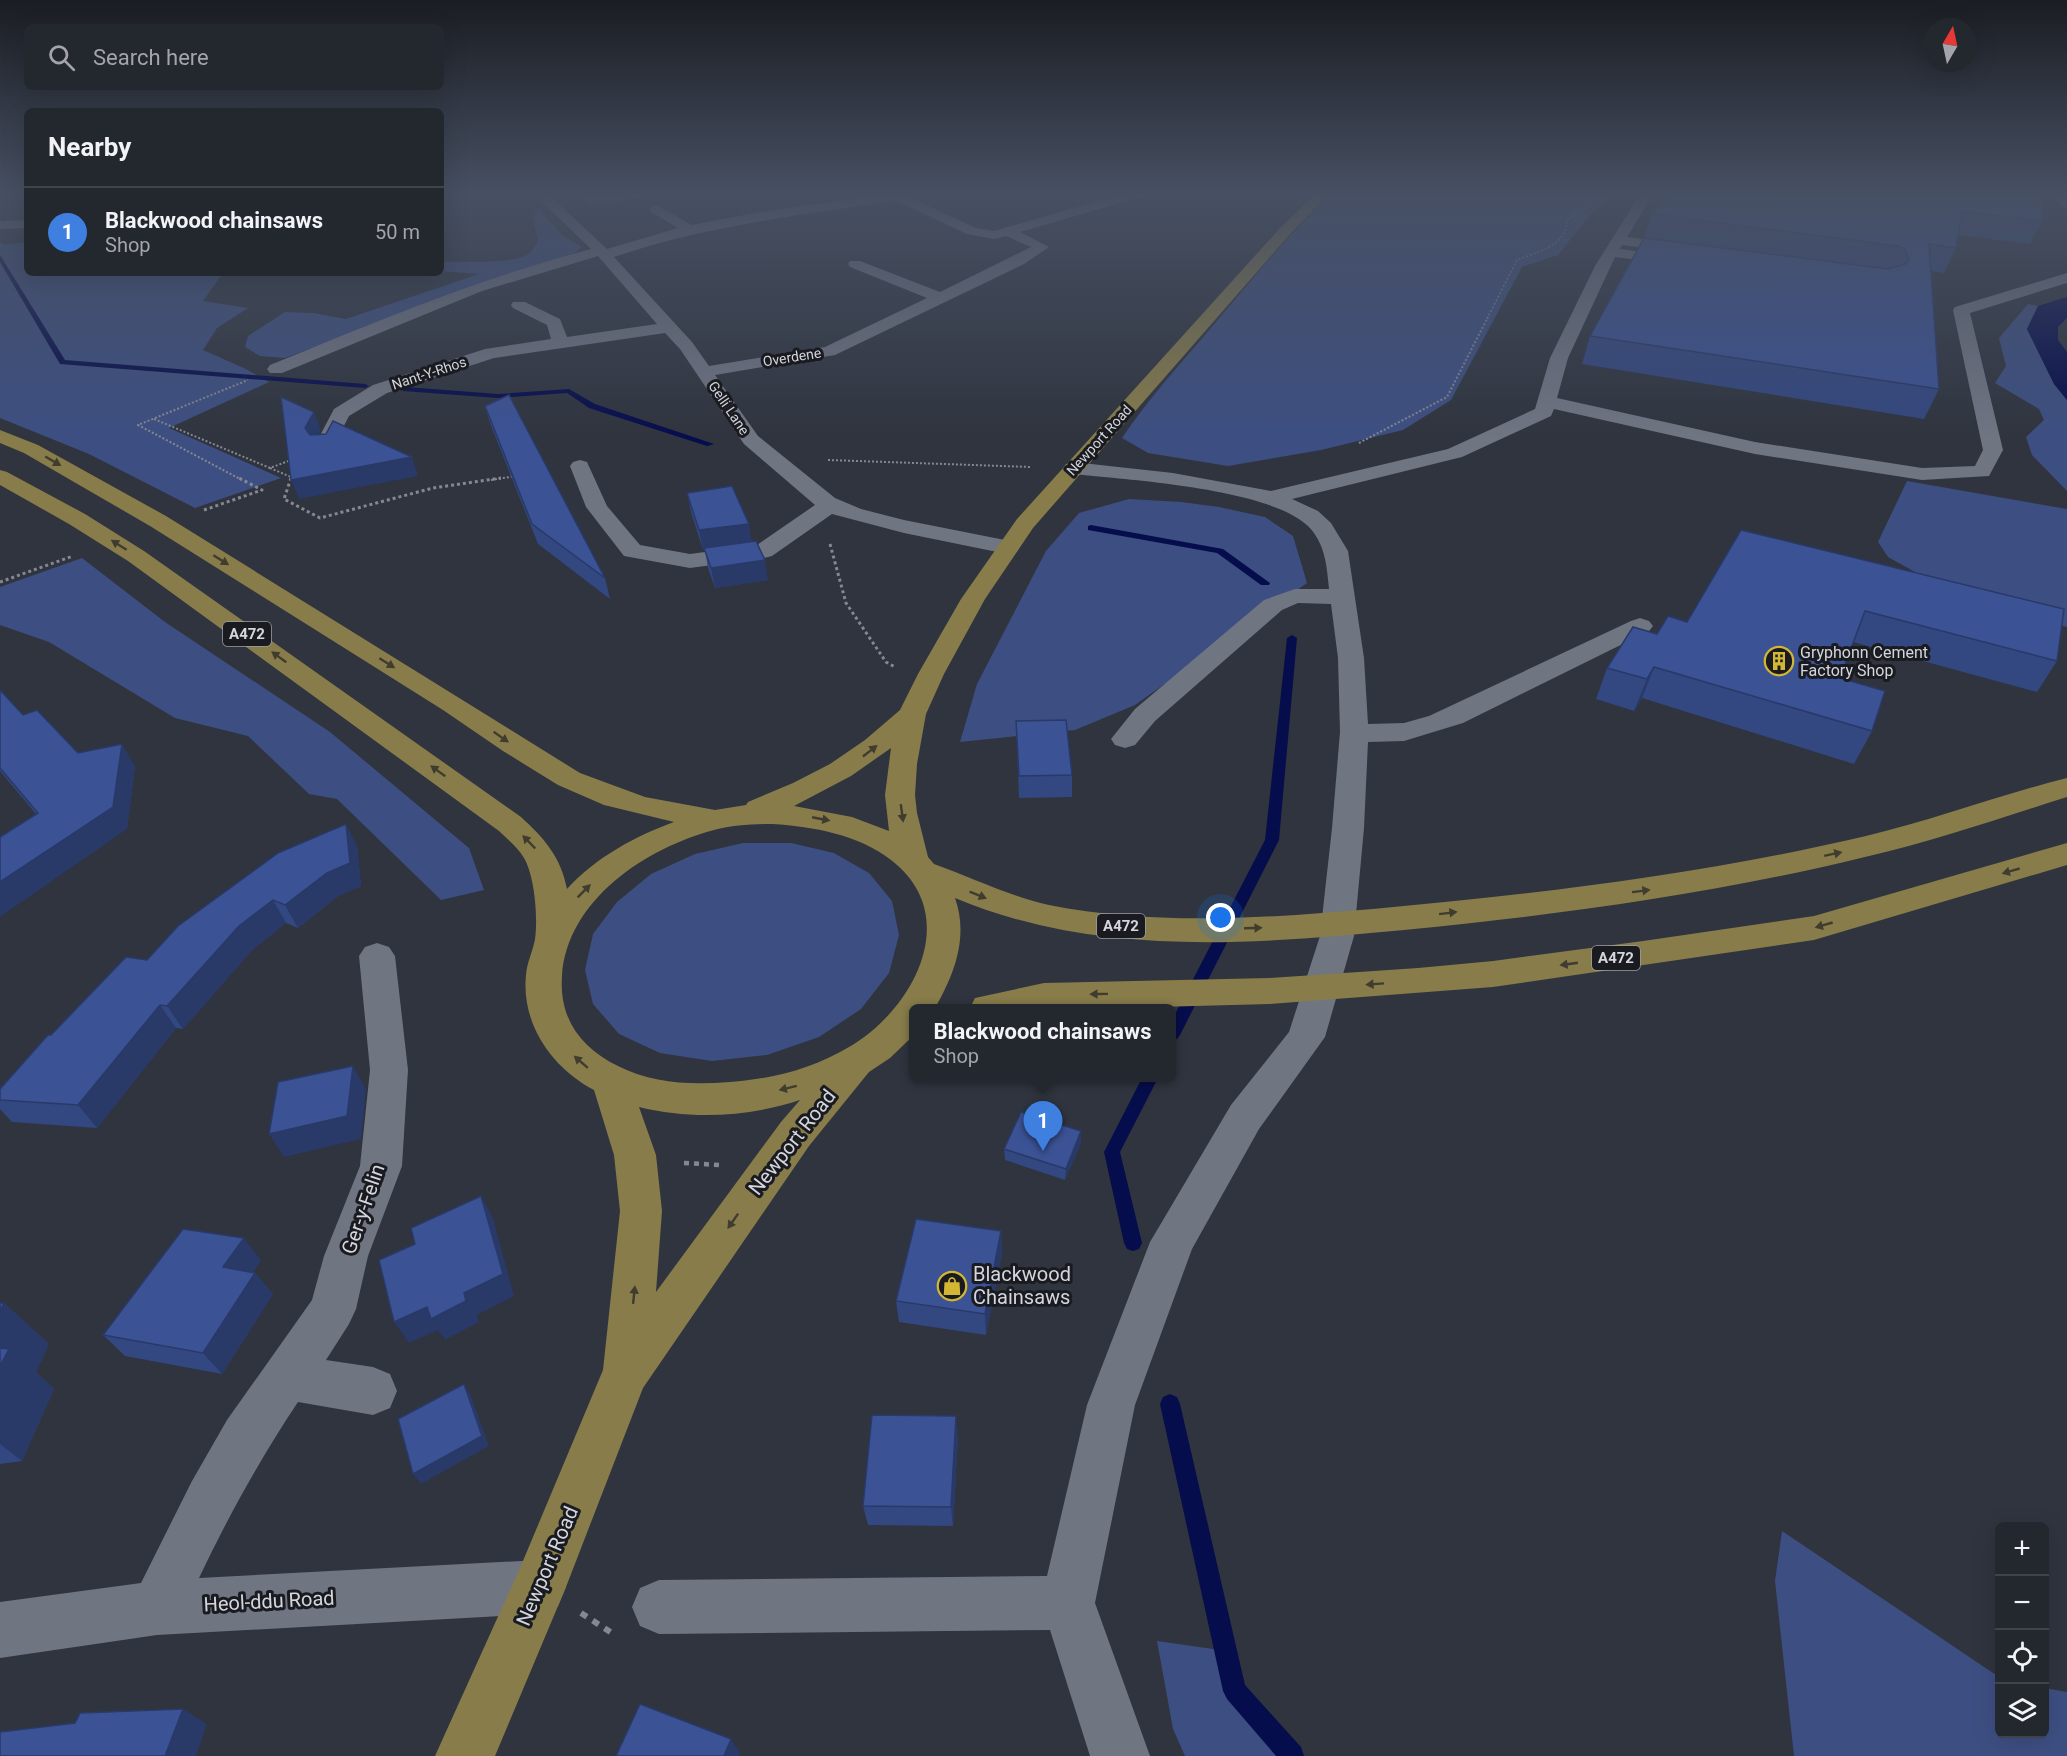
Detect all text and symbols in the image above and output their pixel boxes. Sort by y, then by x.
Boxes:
north arrow [1923,18,1977,72]
search box [24,24,444,90]
icon: search [45,41,78,74]
text: Search here [93,45,209,70]
text: Nearby [48,132,131,162]
text: Blackwood chainsaws [105,208,323,233]
text: 1 [62,220,73,244]
text: 50 m [375,220,420,244]
text: Shop [105,233,151,257]
street label: Overdene [762,344,822,370]
street label: Nant-Y-Rhos [390,353,468,393]
street label: Gelli Lane [705,378,753,438]
street label: Newport Road [1063,402,1135,478]
one-way arrow [45,456,61,467]
one-way arrow [111,540,127,551]
one-way arrow [213,554,229,565]
road number: A472 [223,622,271,646]
place label: Gryphonn Cement Factory Shop [1800,643,1928,680]
building icon: Gryphonn Cement Factory Shop [1763,645,1795,677]
one-way arrow [271,652,287,663]
one-way arrow [379,657,395,668]
one-way arrow [493,731,509,743]
one-way arrow [862,745,878,758]
one-way arrow [430,765,446,777]
one-way arrow [897,804,906,823]
one-way arrow [812,815,831,824]
one-way arrow [522,836,536,850]
one-way arrow [1823,849,1842,858]
one-way arrow [2002,867,2020,876]
one-way arrow [576,884,590,898]
one-way arrow [1632,886,1651,896]
one-way arrow [970,890,988,900]
your location [1206,903,1235,932]
one-way arrow [1438,908,1457,918]
road number: A472 [1097,914,1145,938]
one-way arrow [1814,921,1832,930]
one-way arrow [1244,924,1263,933]
road number: A472 [1592,946,1640,970]
one-way arrow [1559,960,1578,969]
one-way arrow [1365,980,1384,989]
one-way arrow [1090,990,1109,999]
popup [909,1004,1176,1082]
text: Blackwood chainsaws [934,1019,1151,1044]
text: Shop [934,1044,979,1068]
one-way arrow [574,1056,589,1069]
street label: Newport Road [743,1084,841,1200]
one-way arrow [779,1084,797,1094]
pin: 1 [1024,1102,1062,1151]
street label: Ger-y-Felin [336,1161,390,1257]
one-way arrow [727,1213,739,1229]
place label: Blackwood Chainsaws [973,1262,1071,1309]
shop icon: Blackwood Chainsaws [936,1270,968,1302]
one-way arrow [629,1286,639,1305]
street label: Newport Road [511,1503,583,1629]
map controls [1995,1522,2049,1738]
button: + [1995,1522,2049,1576]
button: − [1995,1576,2049,1630]
street label: Heol-ddu Road [203,1586,335,1616]
button: locate [1995,1630,2049,1684]
button: layers [1995,1684,2049,1738]

